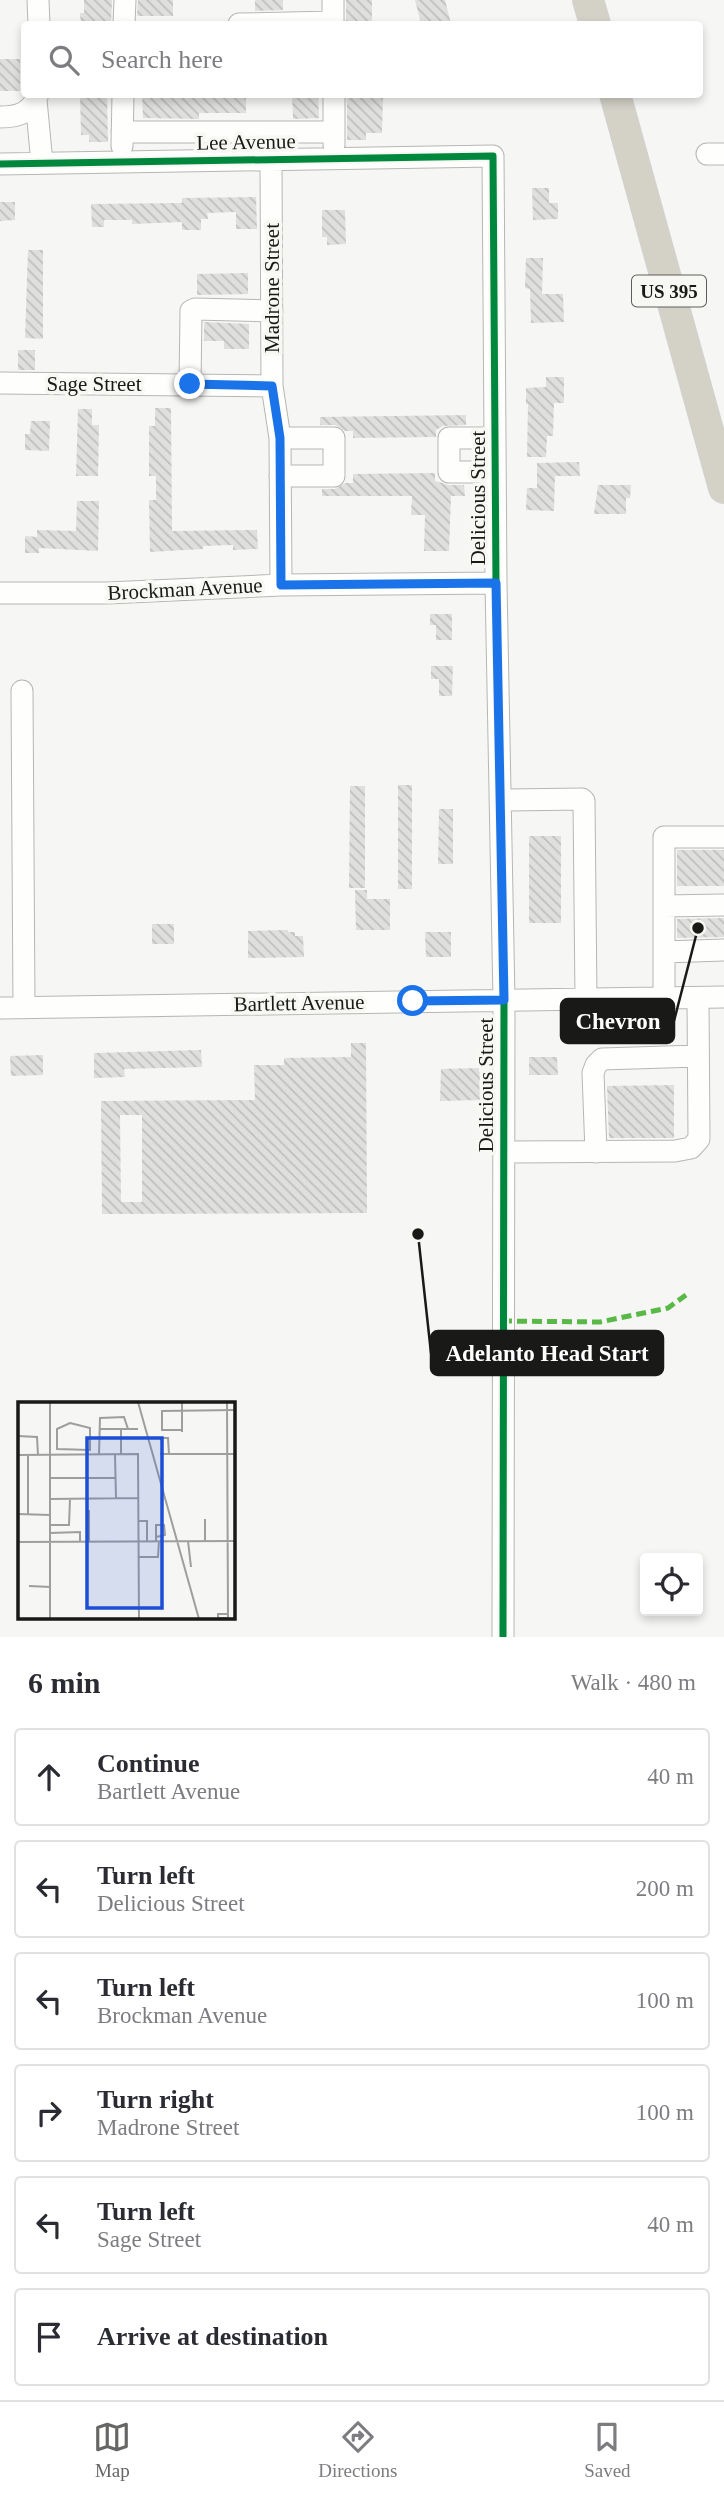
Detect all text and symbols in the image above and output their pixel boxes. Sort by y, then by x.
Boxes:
search box [21,21,703,98]
icon: search [45,41,83,79]
text: Search here [101,45,223,74]
street label: Lee Avenue [196,129,296,155]
street label: Madrone Street [260,223,284,353]
road number: US 395 [632,276,706,306]
route end [174,368,205,399]
street label: Sage Street [46,372,142,396]
street label: Delicious Street [466,430,490,565]
street label: Brockman Avenue [107,573,263,605]
route start [397,985,428,1016]
street label: Bartlett Avenue [233,990,365,1016]
callout: Chevron [561,999,674,1043]
text: Chevron [575,1009,661,1034]
street label: Delicious Street [474,1017,498,1152]
callout: Adelanto Head Start [431,1331,663,1375]
text: Adelanto Head Start [445,1341,649,1366]
inset map [18,1402,234,1619]
map controls [640,1553,703,1616]
button: locate [640,1553,703,1616]
text: 6 min [28,1666,101,1699]
text: Walk · 480 m [571,1670,696,1695]
text: Continue [97,1749,200,1778]
icon: ahead [30,1758,68,1796]
text: 40 m [647,1764,694,1789]
text: Bartlett Avenue [97,1779,240,1804]
text: Turn left [97,1861,195,1890]
icon: left [30,1870,68,1908]
text: 200 m [636,1876,694,1901]
text: Delicious Street [97,1891,245,1916]
text: Turn left [97,1973,195,2002]
icon: left [30,1982,68,2020]
text: 100 m [636,1988,694,2013]
text: Brockman Avenue [97,2003,267,2028]
text: Turn right [97,2085,214,2114]
icon: right [30,2094,68,2132]
text: 100 m [636,2100,694,2125]
text: Madrone Street [97,2115,239,2140]
text: Turn left [97,2197,195,2226]
icon: left [30,2206,68,2244]
text: 40 m [647,2212,694,2237]
text: Sage Street [97,2227,201,2252]
icon: arrive [30,2318,68,2356]
text: Arrive at destination [97,2322,328,2351]
tab: Map [93,2418,131,2482]
tab: Directions [318,2418,397,2482]
tab: Saved [584,2418,631,2482]

